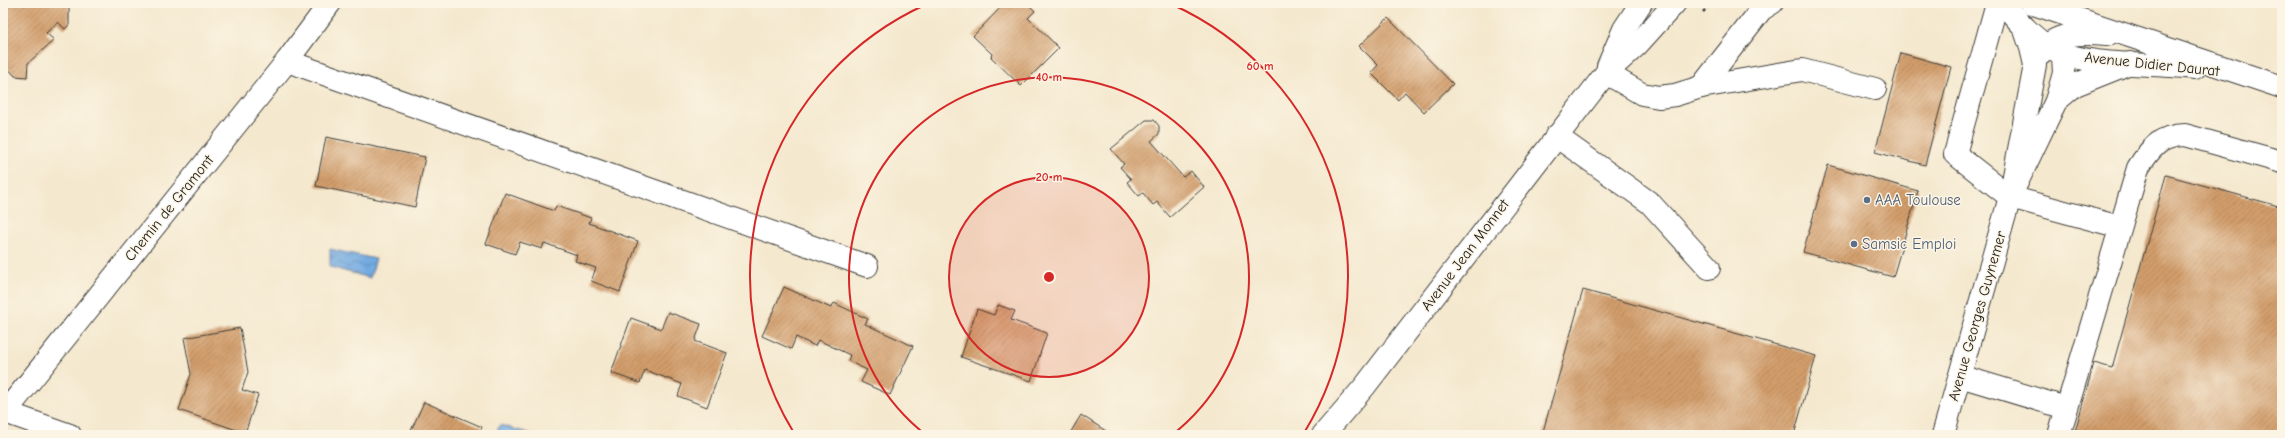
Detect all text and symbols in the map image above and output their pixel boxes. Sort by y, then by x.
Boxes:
street label: Avenue Didier Daurat [2083,48,2221,80]
text: 60 m [1247,59,1273,73]
text: 40 m [1036,70,1062,84]
street label: Chemin de Gramont [121,151,218,265]
text: 20 m [1036,170,1062,184]
place label: AAA Toulouse [1875,191,1961,209]
street label: Avenue Jean Monnet [1417,195,1513,314]
marker: AAA Toulouse [1862,195,1872,205]
street label: Avenue Georges Guynemer [1944,229,2010,403]
place label: Samsic Emploi [1862,235,1956,253]
marker: Samsic Emploi [1849,239,1859,249]
centre of rings [1042,270,1056,284]

